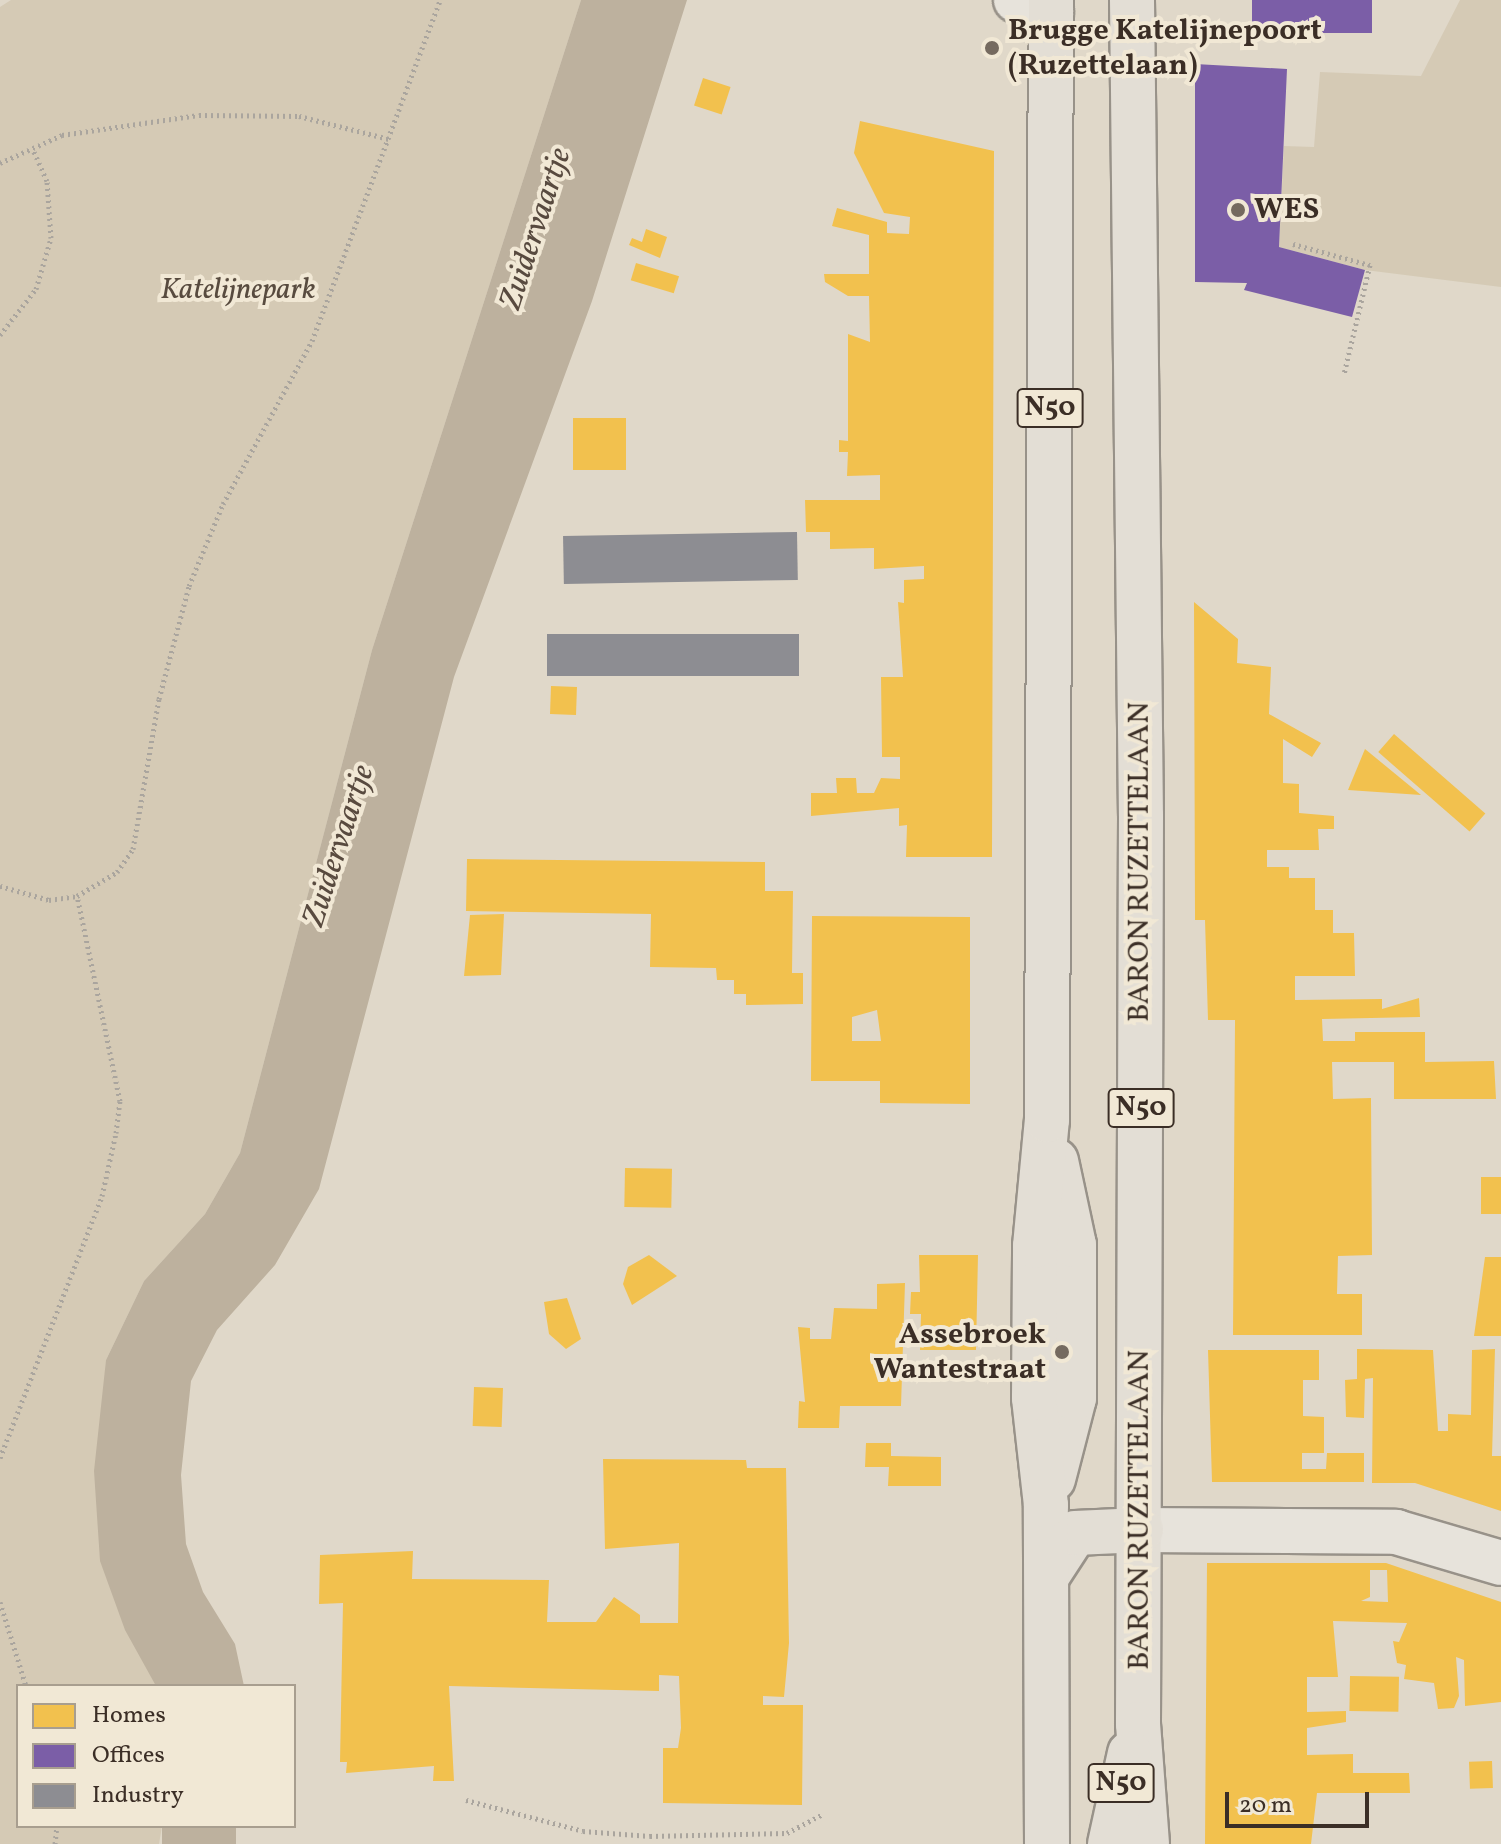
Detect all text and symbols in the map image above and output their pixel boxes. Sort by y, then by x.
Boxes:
place label: Brugge Katelijnepoort (Ruzettelaan) [1008,13,1322,84]
marker: Brugge Katelijnepoort (Ruzettelaan) [983,39,1001,57]
water label: Zuidervaartje [493,144,581,314]
place label: WES [1254,192,1319,228]
marker: WES [1229,201,1247,219]
park label: Katelijnepark [160,272,316,308]
road number: N50 [1016,384,1084,432]
street label: BARON RUZETTELAAN [1122,702,1158,1022]
water label: Zuidervaartje [296,761,384,931]
road number: N50 [1107,1084,1175,1132]
place label: Assebroek Wantestraat [873,1317,1046,1388]
marker: Assebroek Wantestraat [1053,1343,1071,1361]
street label: BARON RUZETTELAAN [1122,1350,1158,1670]
legend [16,1684,296,1828]
text: Homes [92,1699,166,1733]
text: Offices [92,1739,165,1773]
road number: N50 [1087,1759,1155,1807]
scale bar [1229,1776,1373,1826]
text: Industry [92,1779,184,1813]
text: 20 m [1239,1789,1292,1823]

